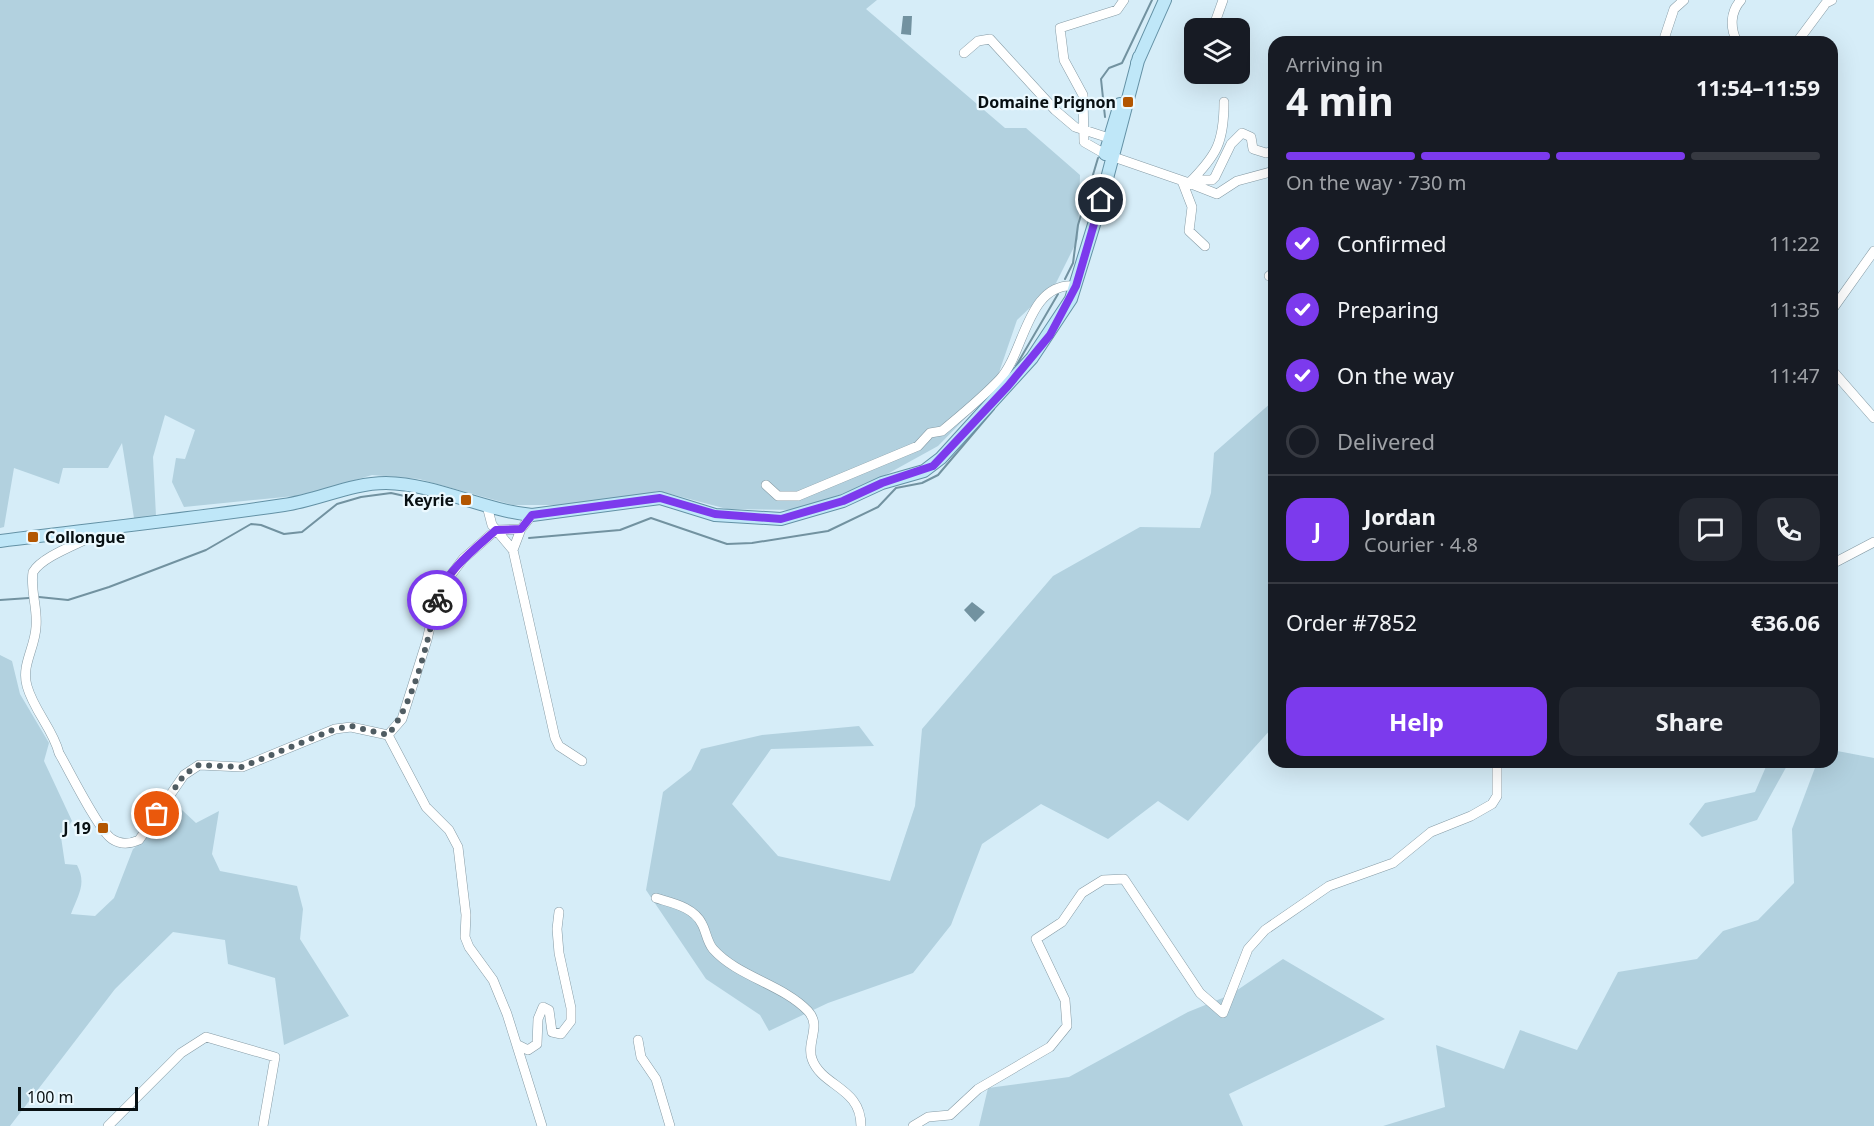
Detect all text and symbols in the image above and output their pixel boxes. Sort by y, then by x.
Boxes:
map controls [1184,18,1250,84]
button: layers [1184,18,1250,84]
text: Arriving in [1286,51,1383,78]
text: 11:54–11:59 [1696,72,1820,102]
text: 4 min [1286,74,1393,127]
place label: Domaine Prignon [977,91,1116,113]
marker: Domaine Prignon [1121,95,1135,109]
text: On the way · 730 m [1286,169,1466,196]
pin [1075,174,1126,225]
icon: home [1084,183,1117,216]
icon: check [1286,227,1319,260]
text: Confirmed [1337,228,1447,258]
text: 11:22 [1769,230,1820,257]
icon: check [1286,293,1319,326]
text: Preparing [1337,294,1439,324]
text: 11:35 [1769,296,1820,323]
icon: check [1286,359,1319,392]
text: On the way [1337,360,1454,390]
text: 11:47 [1769,362,1820,389]
text: Delivered [1337,426,1435,456]
place label: Keyrie [404,489,454,511]
marker: Keyrie [459,493,473,507]
button: chat [1679,498,1742,561]
button: phone [1757,498,1820,561]
text: Jordan [1364,501,1436,531]
text: J [1314,514,1321,544]
place label: Collongue [45,526,125,548]
marker: Collongue [26,530,40,544]
text: Courier · 4.8 [1364,531,1478,558]
courier [407,570,467,630]
icon: bike [421,584,454,617]
text: Order #7852 [1286,607,1417,637]
text: €36.06 [1751,607,1820,637]
button: Help [1286,687,1547,756]
button: Share [1559,687,1820,756]
pin [131,788,182,839]
icon: bag [140,797,173,830]
place label: J 19 [61,817,91,839]
marker: J 19 [96,821,110,835]
scale bar [18,1084,138,1112]
text: 100 m [27,1086,74,1108]

